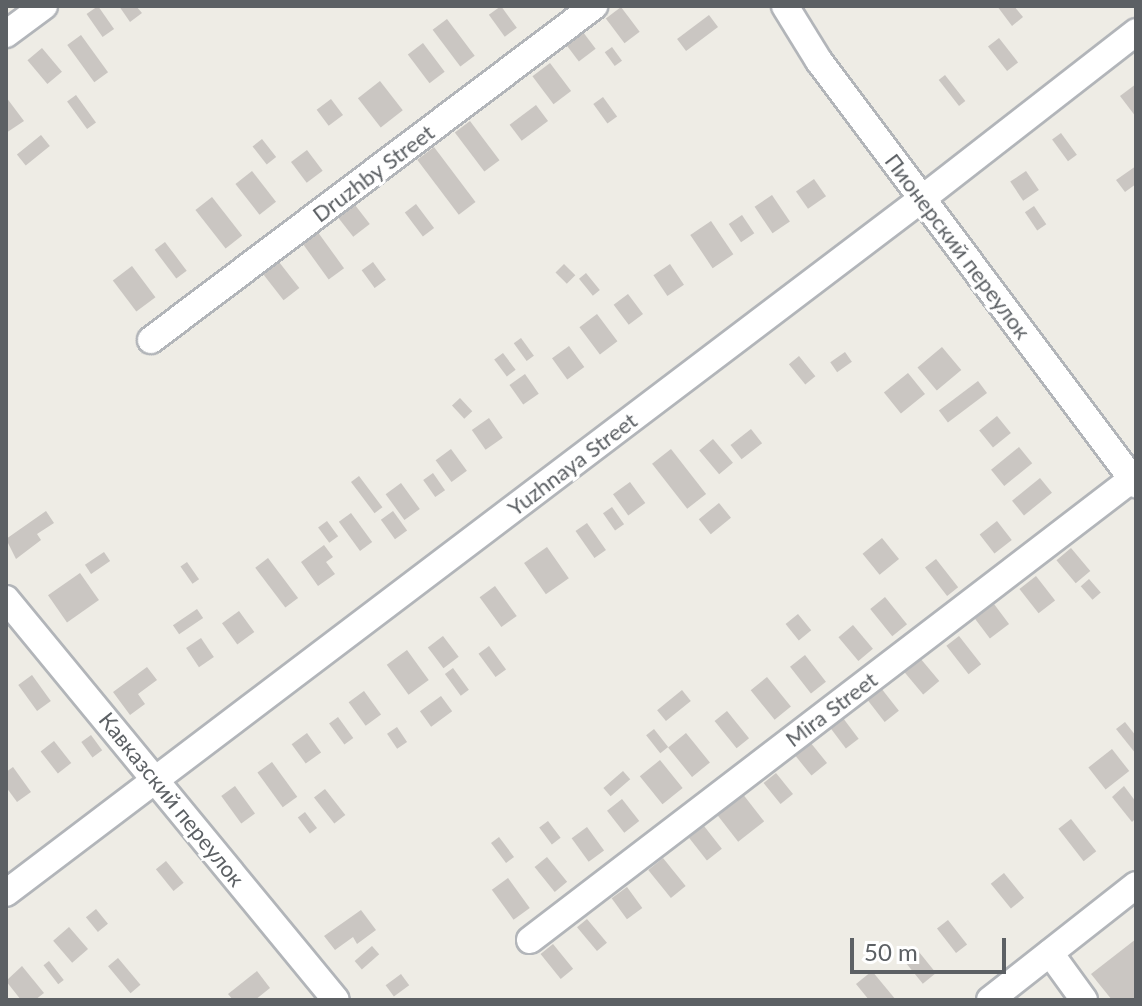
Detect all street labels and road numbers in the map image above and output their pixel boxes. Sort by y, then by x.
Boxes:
street label: Druzhby Street [307,119,439,227]
street label: Пионерский переулок [880,148,1036,344]
street label: Yuzhnaya Street [502,407,642,521]
street label: Mira Street [780,666,882,752]
street label: Кавказский переулок [94,707,250,891]

